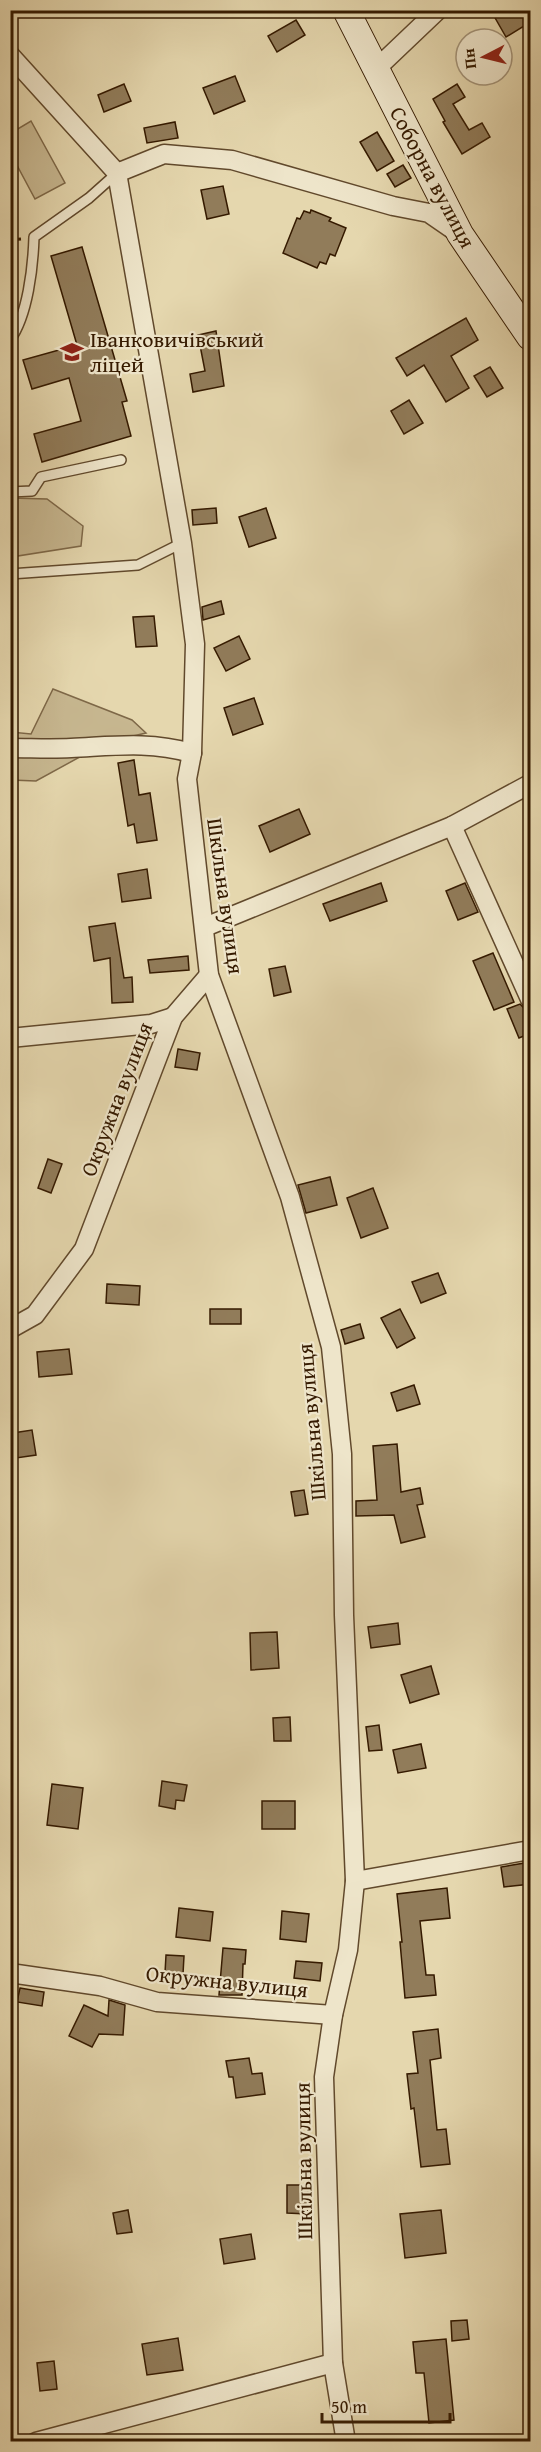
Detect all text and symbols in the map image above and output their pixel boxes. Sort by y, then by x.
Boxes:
north arrow [454,27,514,87]
text: Пн [456,47,482,71]
street label: Соборна вулиця [382,100,484,254]
place label: Іванковичівський ліцей [90,323,264,380]
school or university icon: Іванковичівський ліцей [59,339,85,365]
street label: Шкільна вулиця [199,816,253,976]
street label: Окружна вулиця [72,1017,160,1181]
street label: Шкільна вулиця [288,1342,334,1502]
street label: Окружна вулиця [144,1957,310,2005]
street label: Шкільна вулиця [286,2082,320,2240]
scale bar [322,2386,450,2424]
text: 50 m [331,2393,367,2420]

